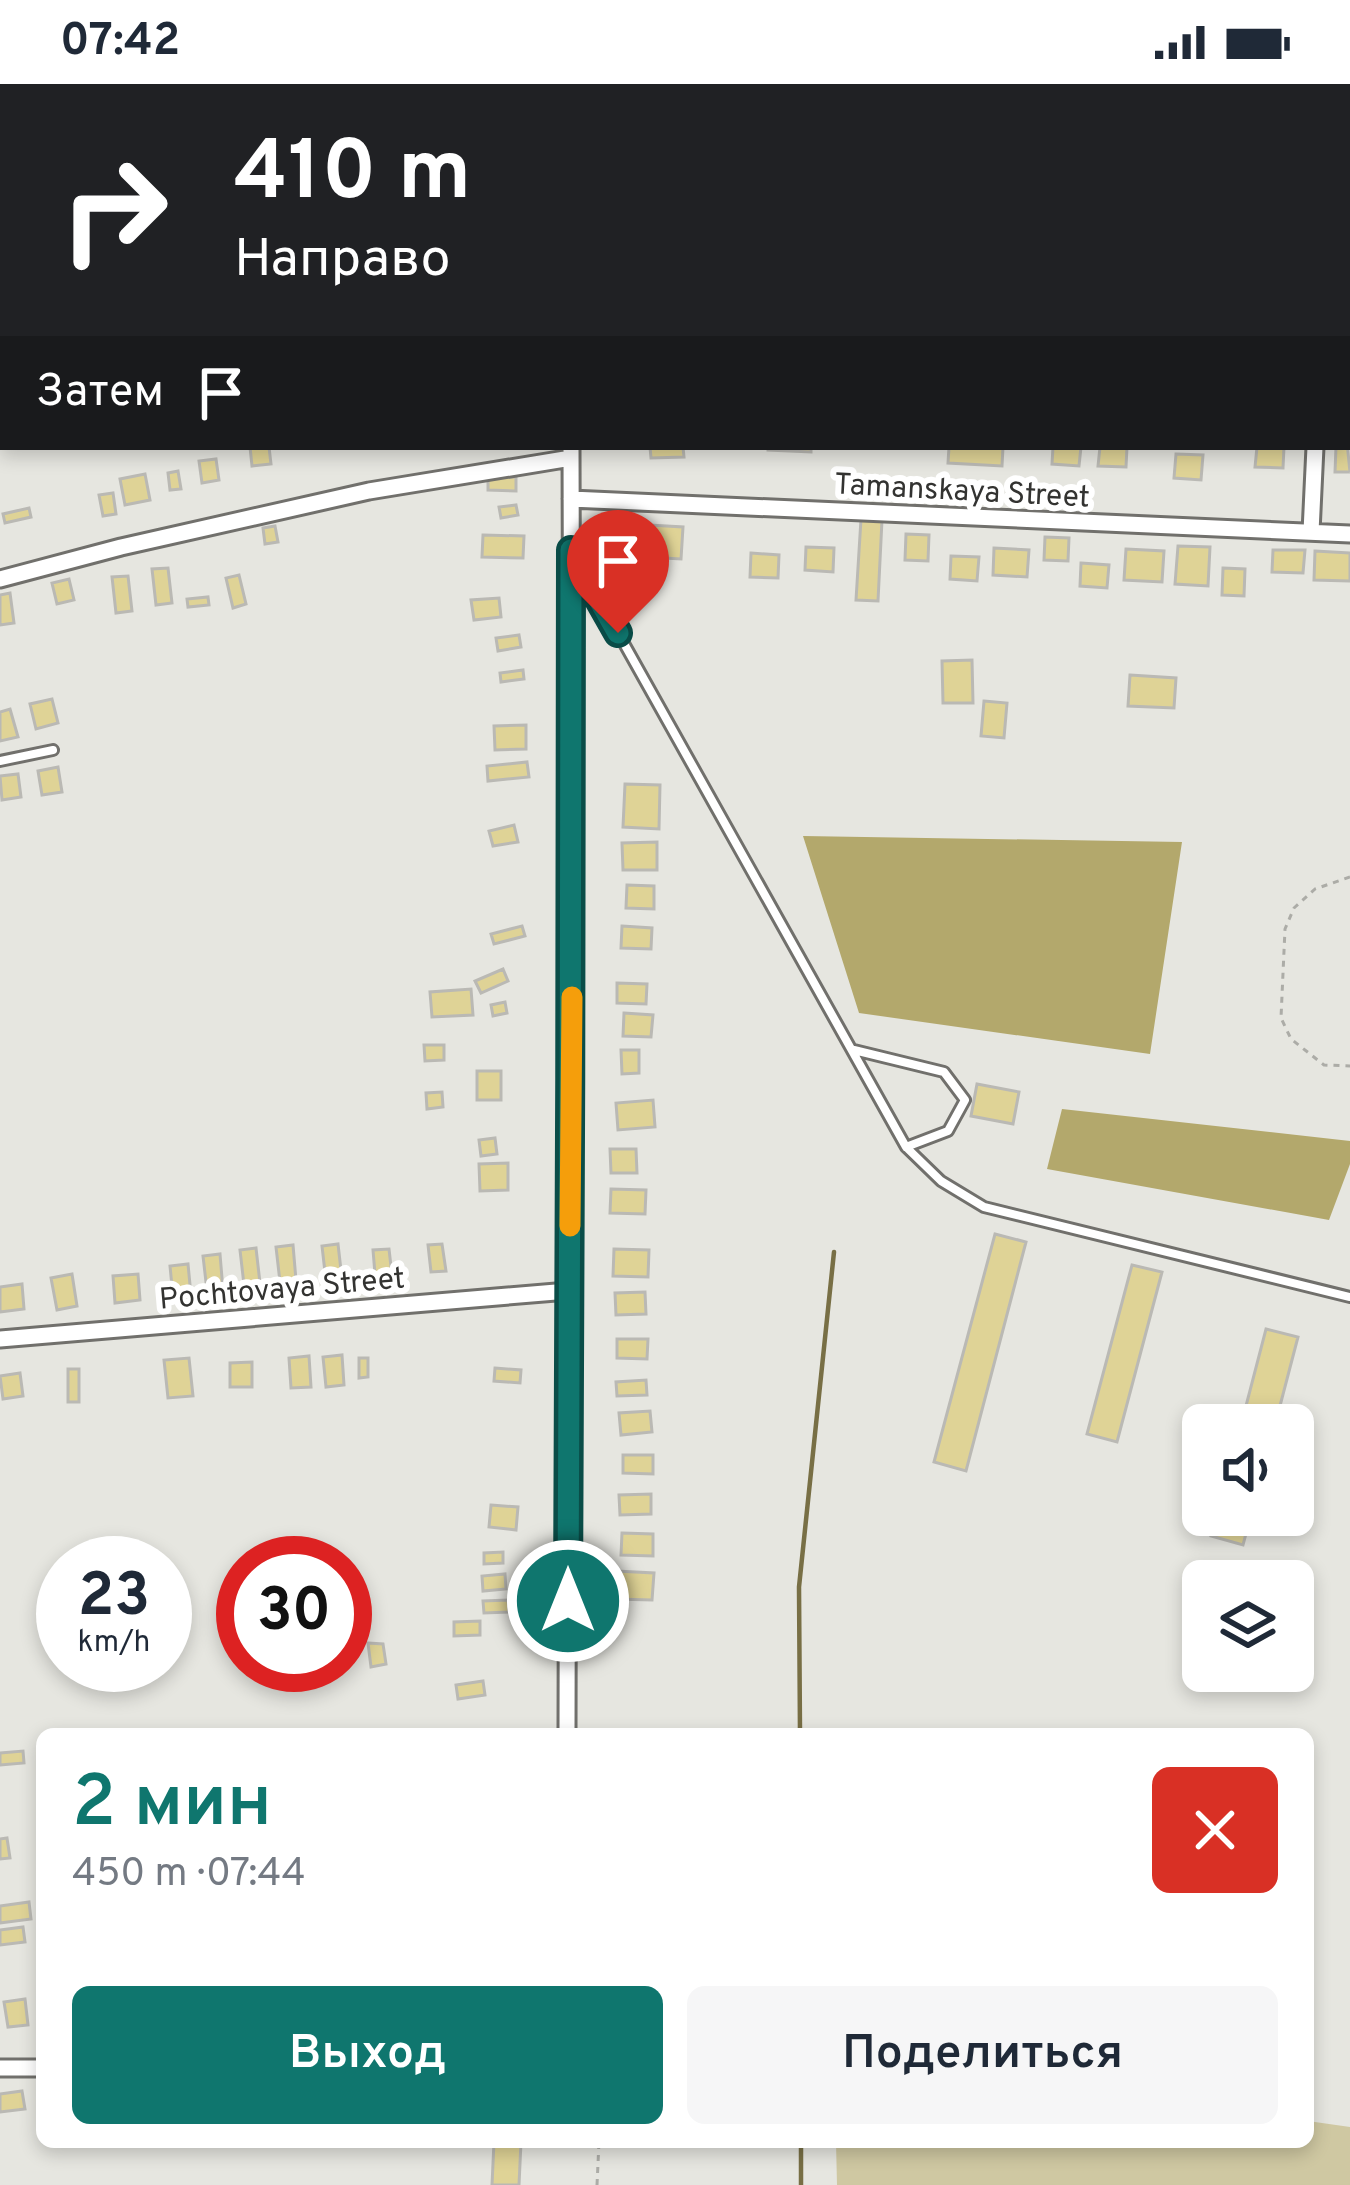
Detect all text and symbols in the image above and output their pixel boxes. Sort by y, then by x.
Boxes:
text: 07:42 [60,14,180,71]
text: 410 m [234,123,471,229]
icon: right [36,132,192,288]
text: Направо [234,227,451,296]
icon: arrive [188,360,254,426]
text: Затем [36,365,164,422]
street label: Tamanskaya Street [833,467,1091,518]
pin [567,510,669,633]
icon: arrive [585,528,651,594]
street label: Pochtovaya Street [158,1261,407,1320]
map controls [1182,1404,1314,1692]
button: sound [1182,1404,1314,1536]
speed limit sign: 30 [216,1536,372,1692]
position arrow [505,1538,631,1664]
button: layers [1182,1560,1314,1692]
text: 23 [78,1561,150,1637]
text: km/h [78,1625,150,1662]
text: 2 мин [72,1760,272,1852]
button: close [1152,1767,1278,1893]
text: 450 m · 07:44 [72,1851,306,1900]
button: Выход [72,1986,663,2124]
button: Поделиться [687,1986,1278,2124]

